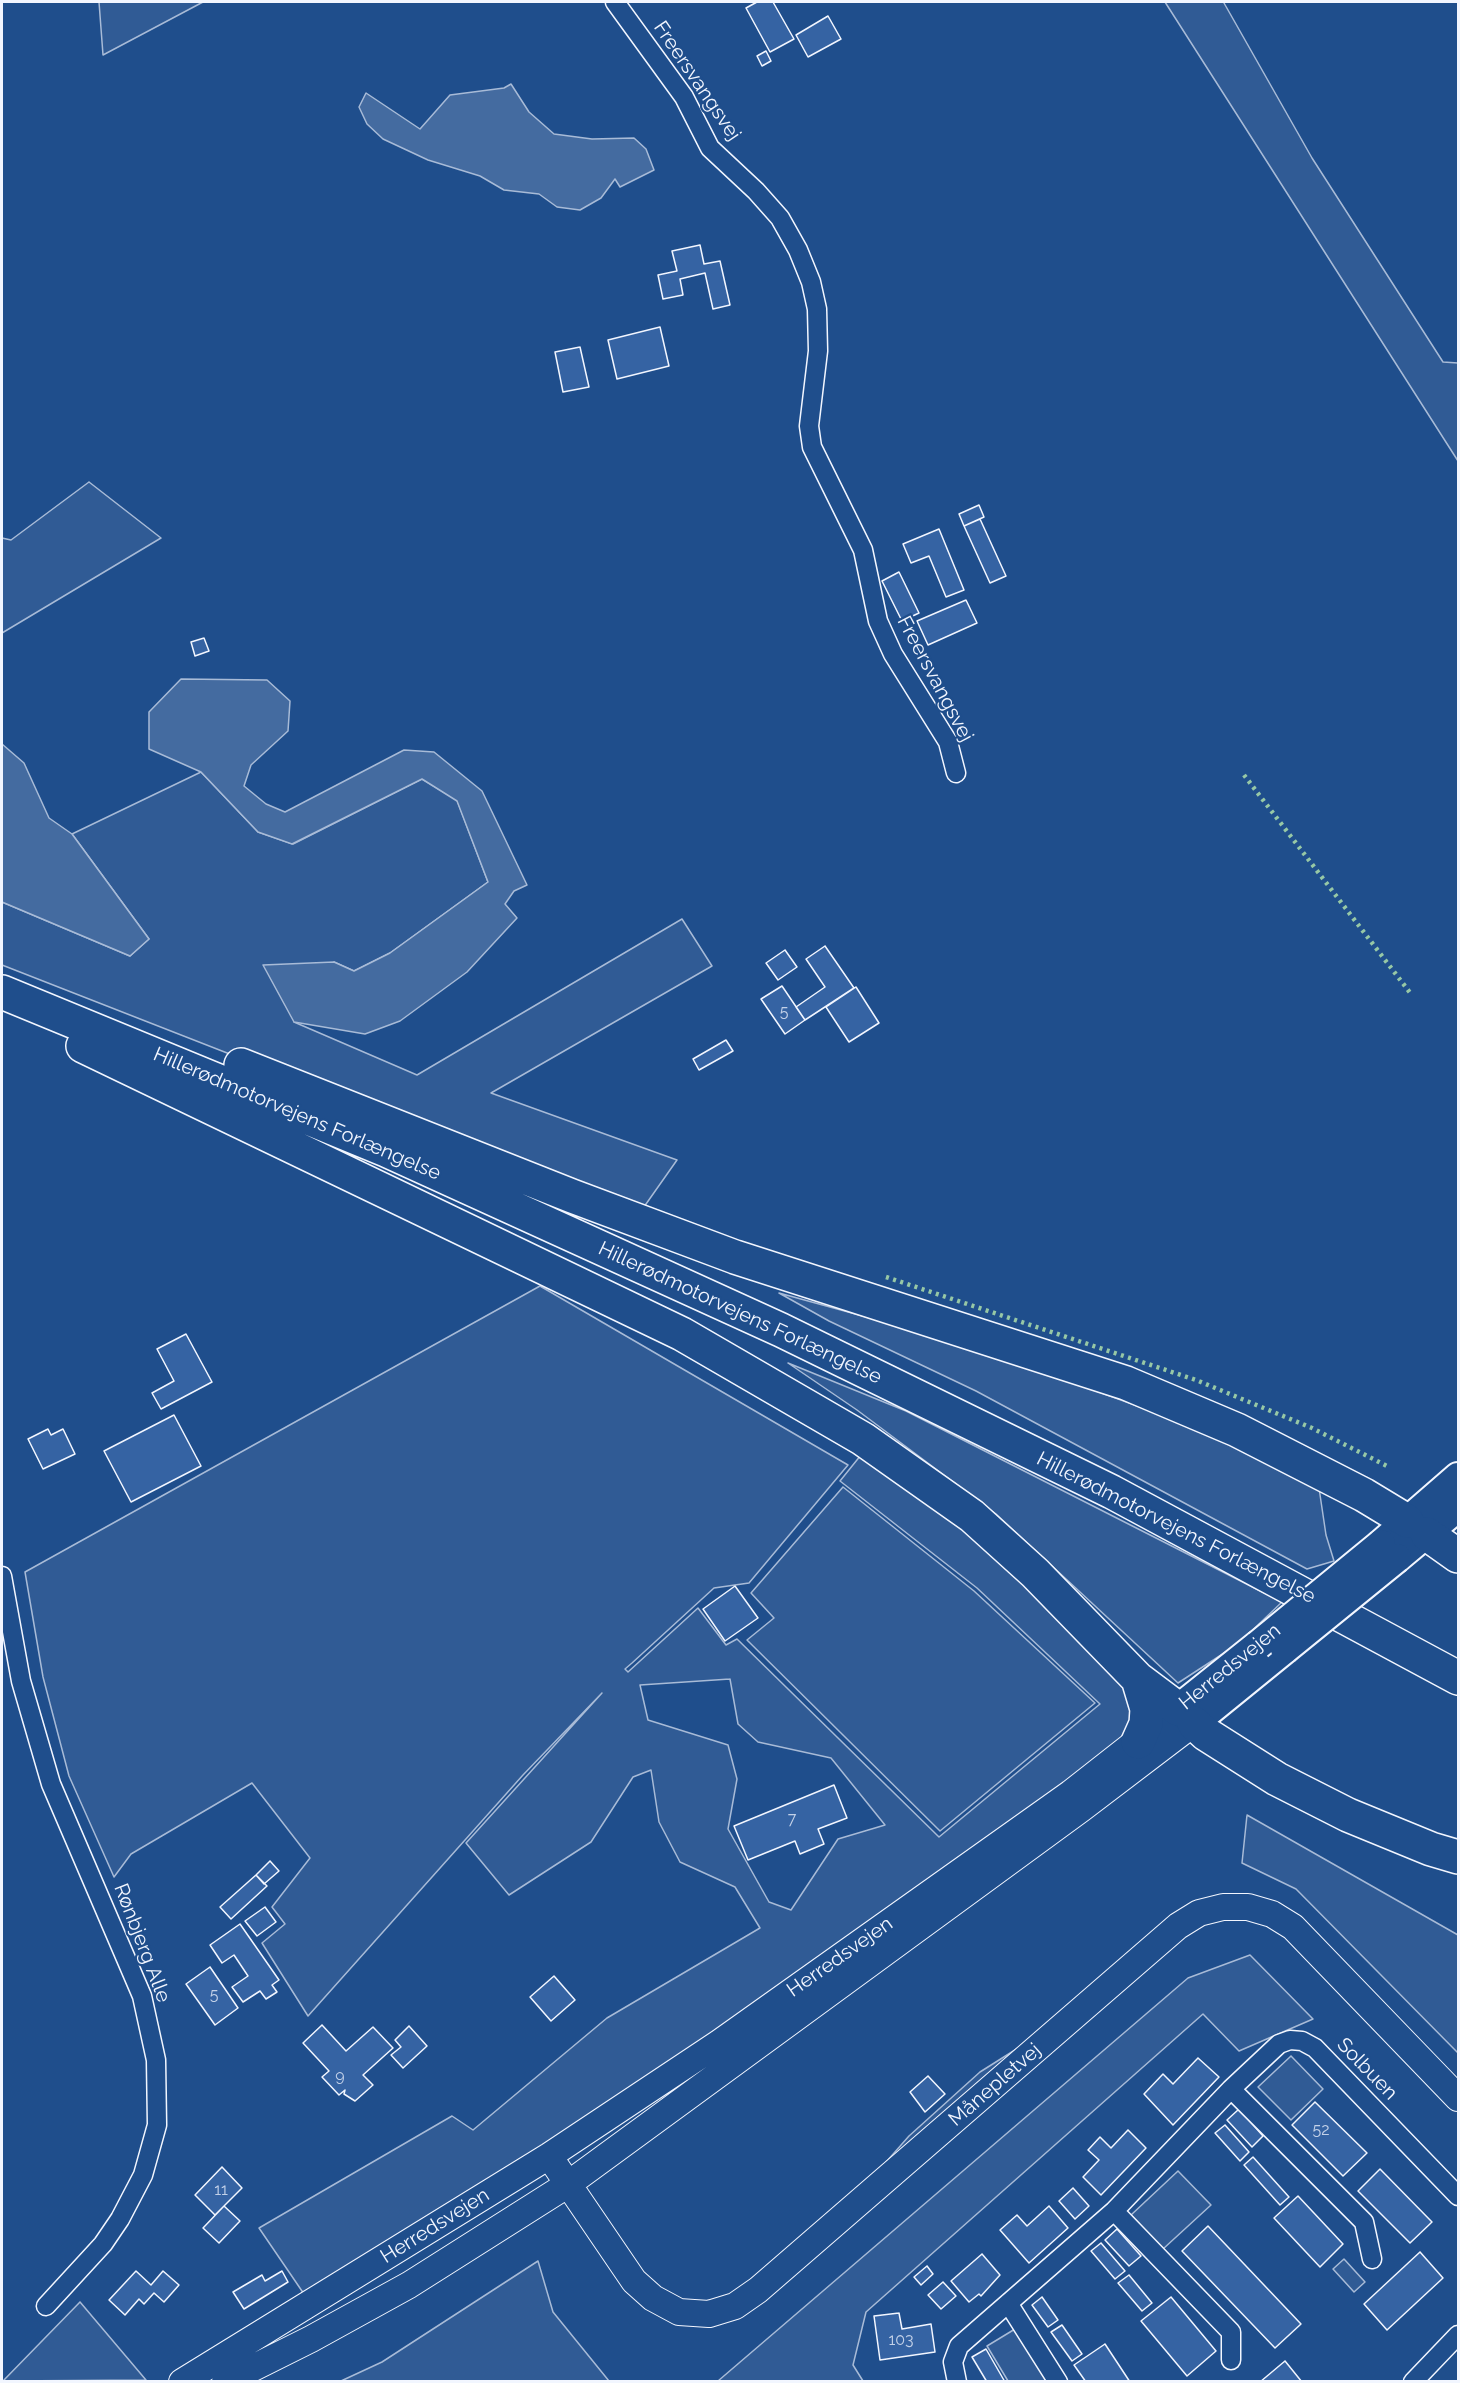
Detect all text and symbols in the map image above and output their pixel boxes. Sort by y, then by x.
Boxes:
street label: Freersvangsvej [648,17,746,145]
street label: Freersvangsvej [892,612,978,746]
house number: 5 [780,1002,788,1022]
street label: Hillerødmotorvejens Forlængelse [150,1042,444,1186]
street label: Hillerødmotorvejens Forlængelse [595,1237,885,1389]
street label: Hillerødmotorvejens Forlængelse [1033,1447,1319,1609]
street label: Herredsvejen [1174,1619,1286,1715]
house number: 7 [788,1809,796,1829]
street label: Rønbjerg Alle [108,1880,176,2006]
street label: Herredsvejen [782,1912,898,2002]
house number: 5 [210,1985,218,2005]
street label: Solbuen [1332,2033,1402,2105]
street label: Månepletvej [944,2038,1046,2132]
house number: 9 [335,2066,345,2086]
house number: 52 [1312,2120,1330,2140]
house number: 11 [214,2180,228,2200]
street label: Herredsvejen [376,2183,494,2269]
house number: 103 [888,2330,914,2350]

